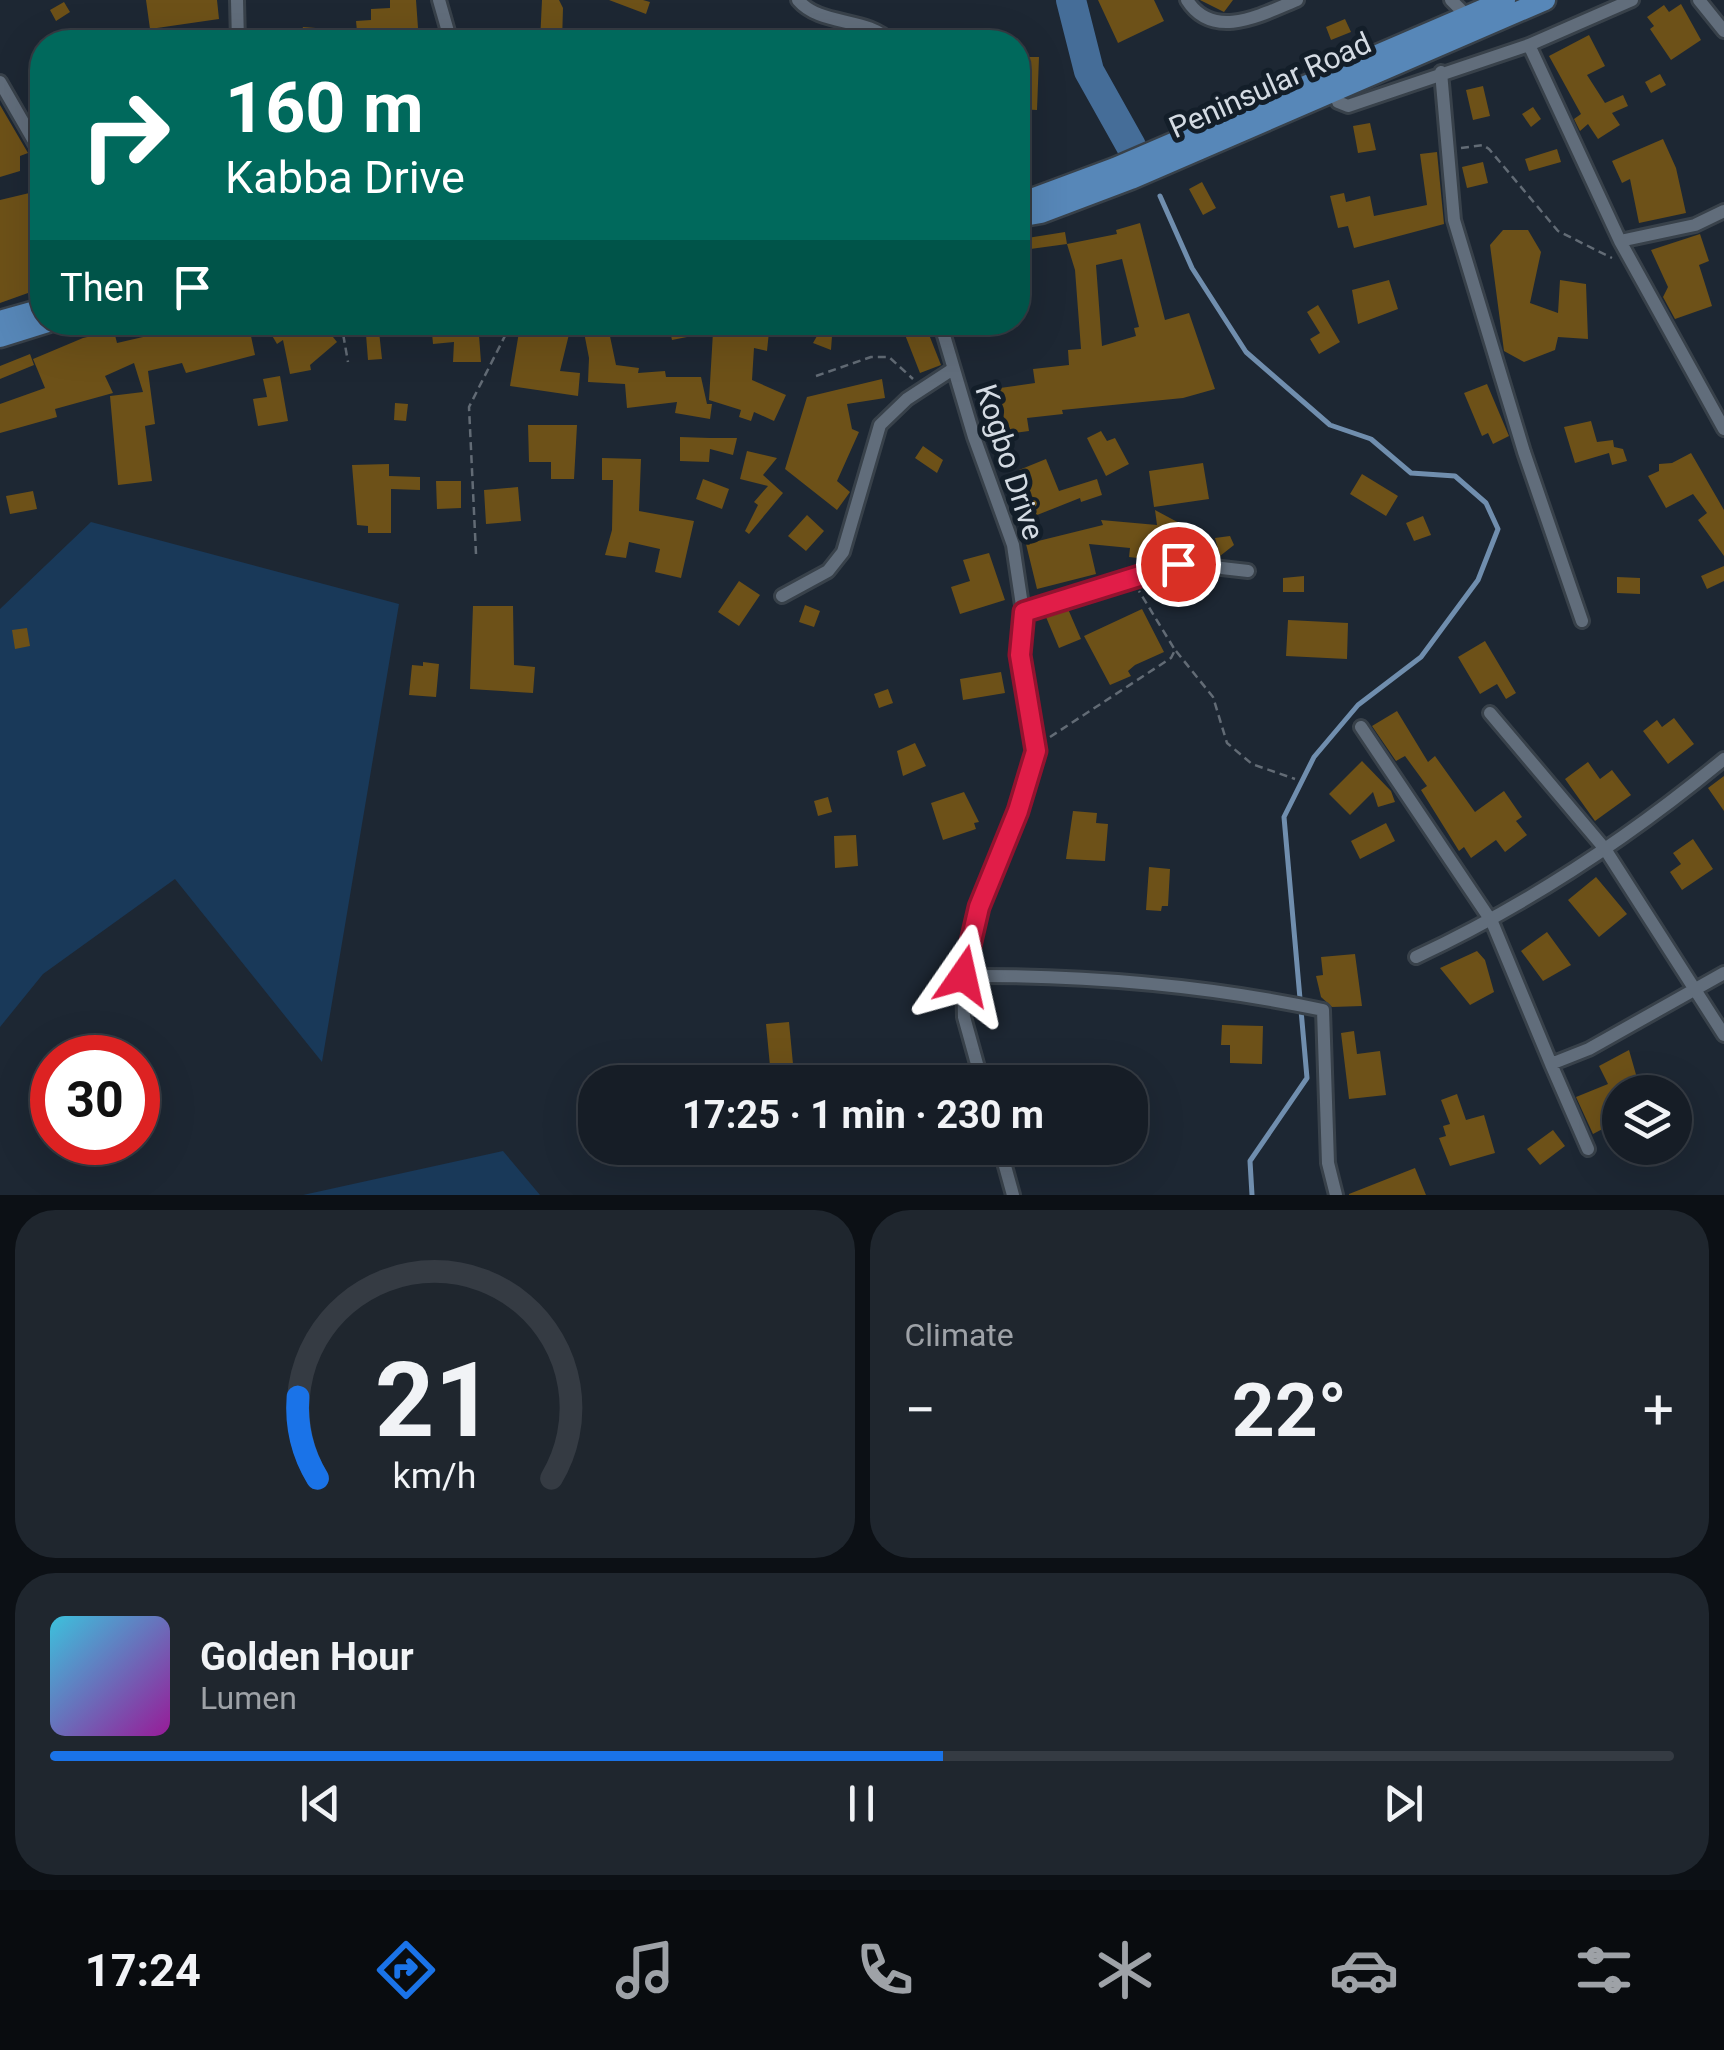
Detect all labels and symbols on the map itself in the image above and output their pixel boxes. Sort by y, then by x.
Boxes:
street label: Peninsular Road [1164,25,1376,145]
street label: Kogbo Drive [968,380,1052,544]
pin [1136,522,1221,607]
position arrow [911,924,1015,1028]
speed limit sign: 30 [30,1035,160,1165]

